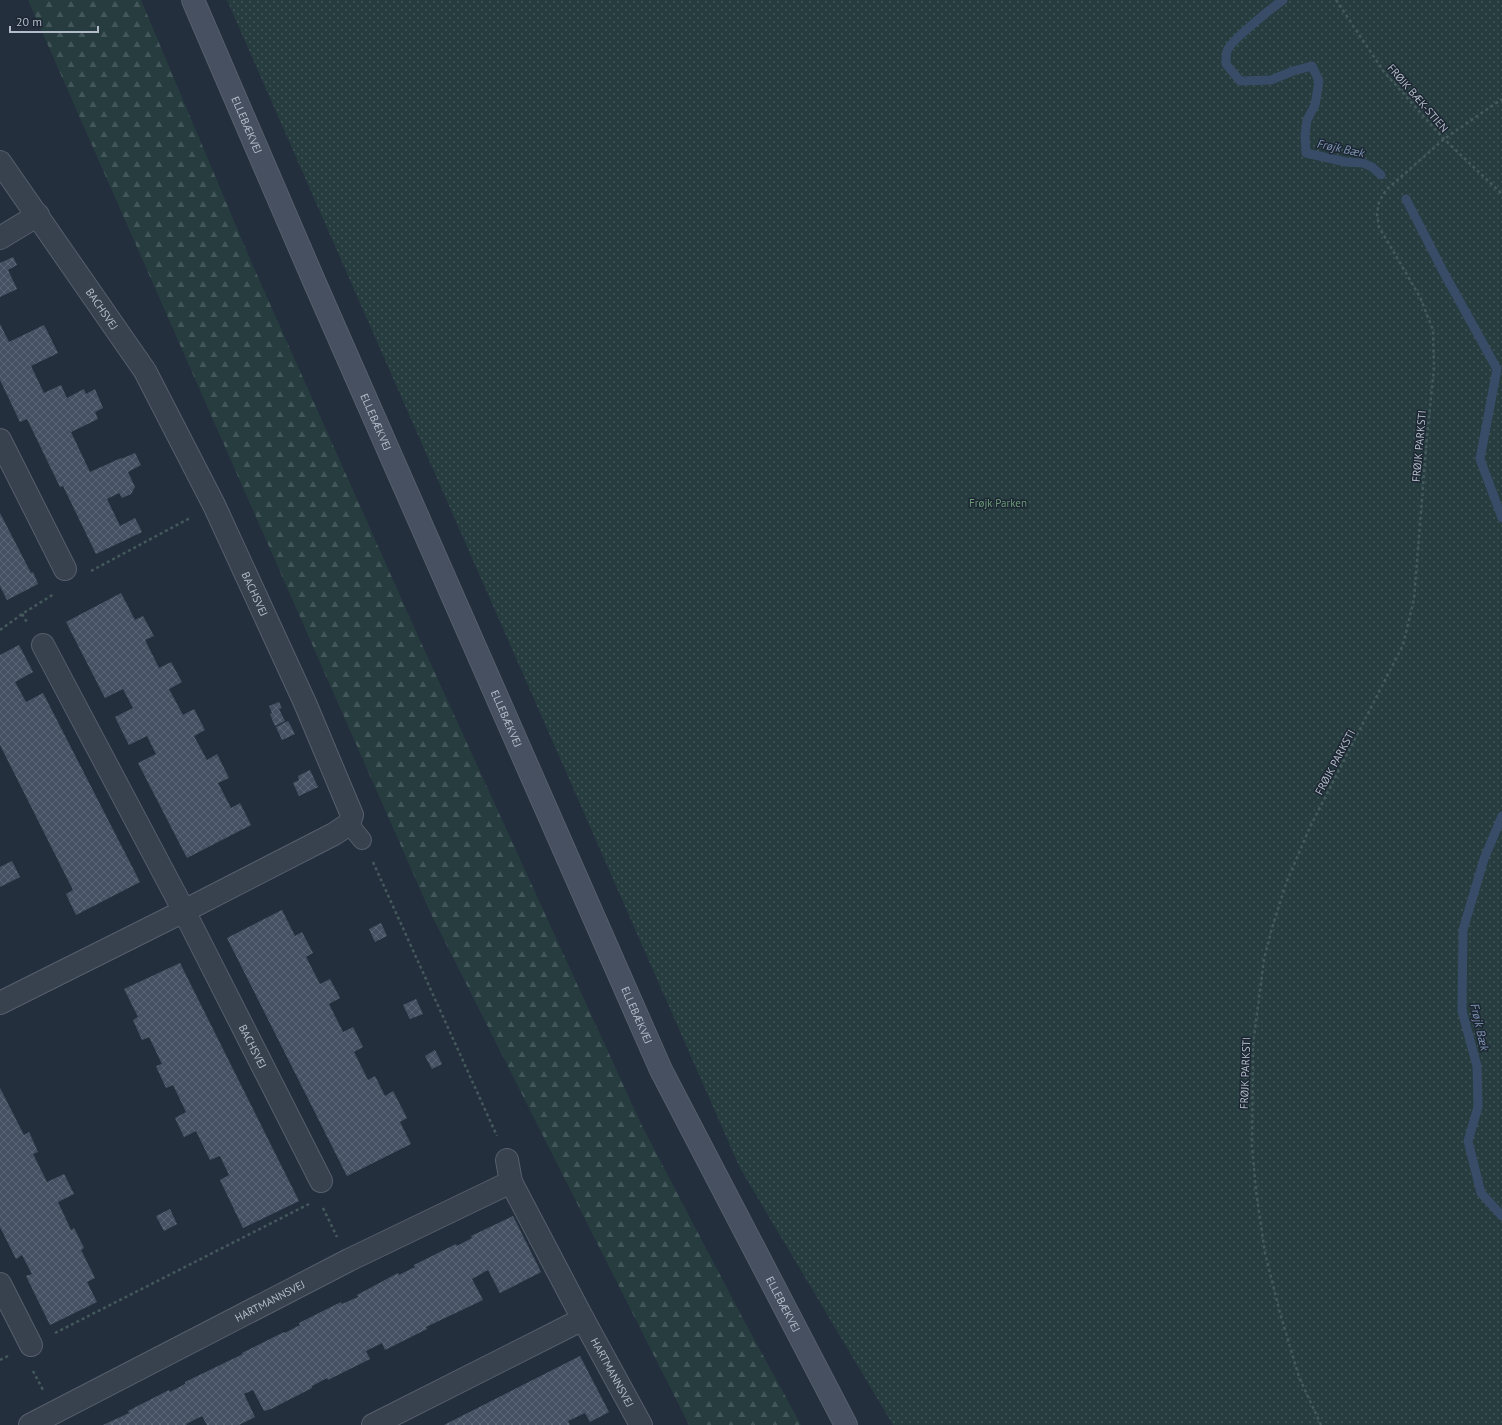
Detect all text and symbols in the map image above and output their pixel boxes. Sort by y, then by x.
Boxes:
scale bar [10,8,98,34]
text: 20 m [16,14,42,29]
street label: FRØJK BÆK-STIEN [1385,61,1451,135]
street label: ELLEBÆKVEJ [228,94,265,156]
water label: Frøjk Bæk [1316,136,1367,160]
street label: BACHSVEJ [83,286,121,333]
street label: ELLEBÆKVEJ [357,391,395,453]
street label: FRØJK PARKSTI [1409,409,1429,483]
park label: Frøjk Parken [969,496,1027,510]
street label: BACHSVEJ [239,569,271,618]
street label: ELLEBÆKVEJ [488,688,525,749]
street label: FRØJK PARKSTI [1312,727,1358,797]
street label: ELLEBÆKVEJ [618,984,656,1046]
water label: Frøjk Bæk [1467,1002,1493,1053]
street label: BACHSVEJ [236,1022,270,1071]
street label: FRØJK PARKSTI [1237,1037,1253,1109]
street label: ELLEBÆKVEJ [763,1274,803,1335]
street label: HARTMANNSVEJ [232,1277,307,1325]
street label: HARTMANNSVEJ [588,1335,637,1410]

